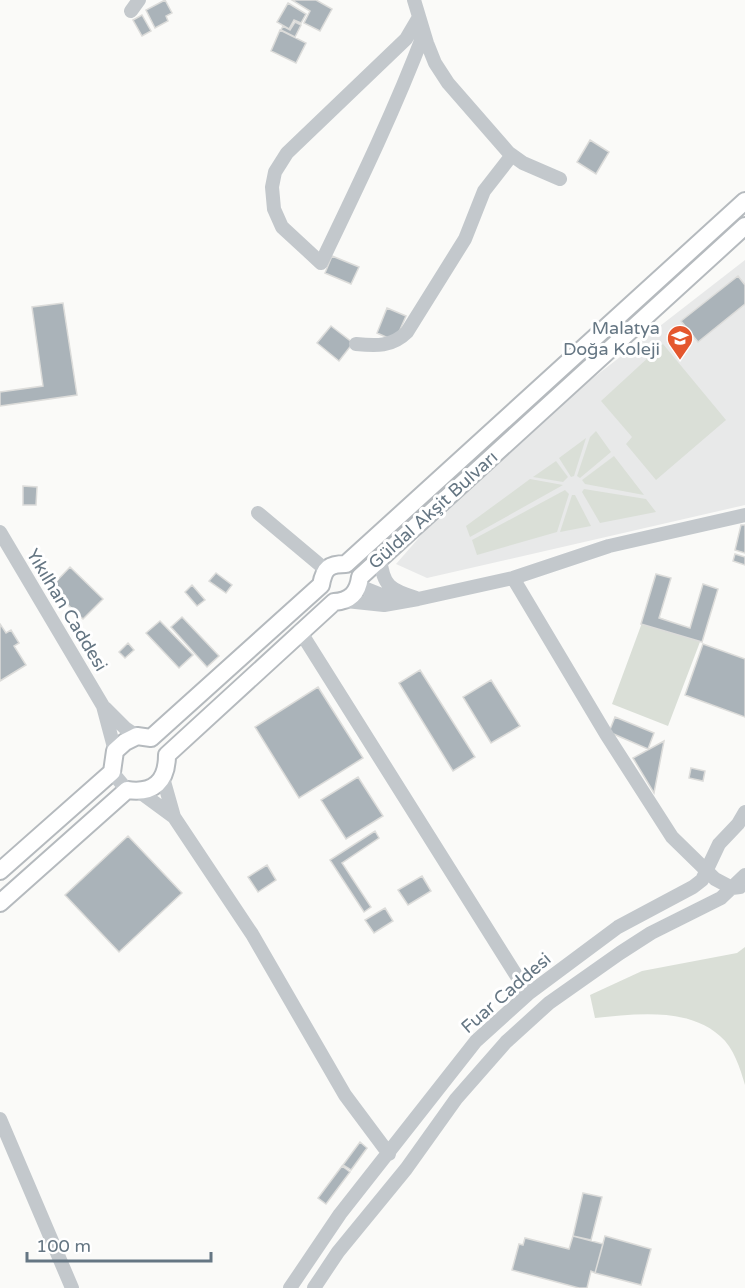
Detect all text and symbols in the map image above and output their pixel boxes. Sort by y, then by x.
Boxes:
place label: Malatya Doğa Koleji [563,317,660,360]
school or university icon: Malatya Doğa Koleji [665,323,695,361]
street label: Güldal Akşit Bulvarı [364,446,502,574]
street label: Yıkılhan Caddesi [22,545,112,675]
street label: Fuar Caddesi [457,948,555,1038]
scale bar [27,1225,212,1263]
text: 100 m [36,1235,91,1257]

